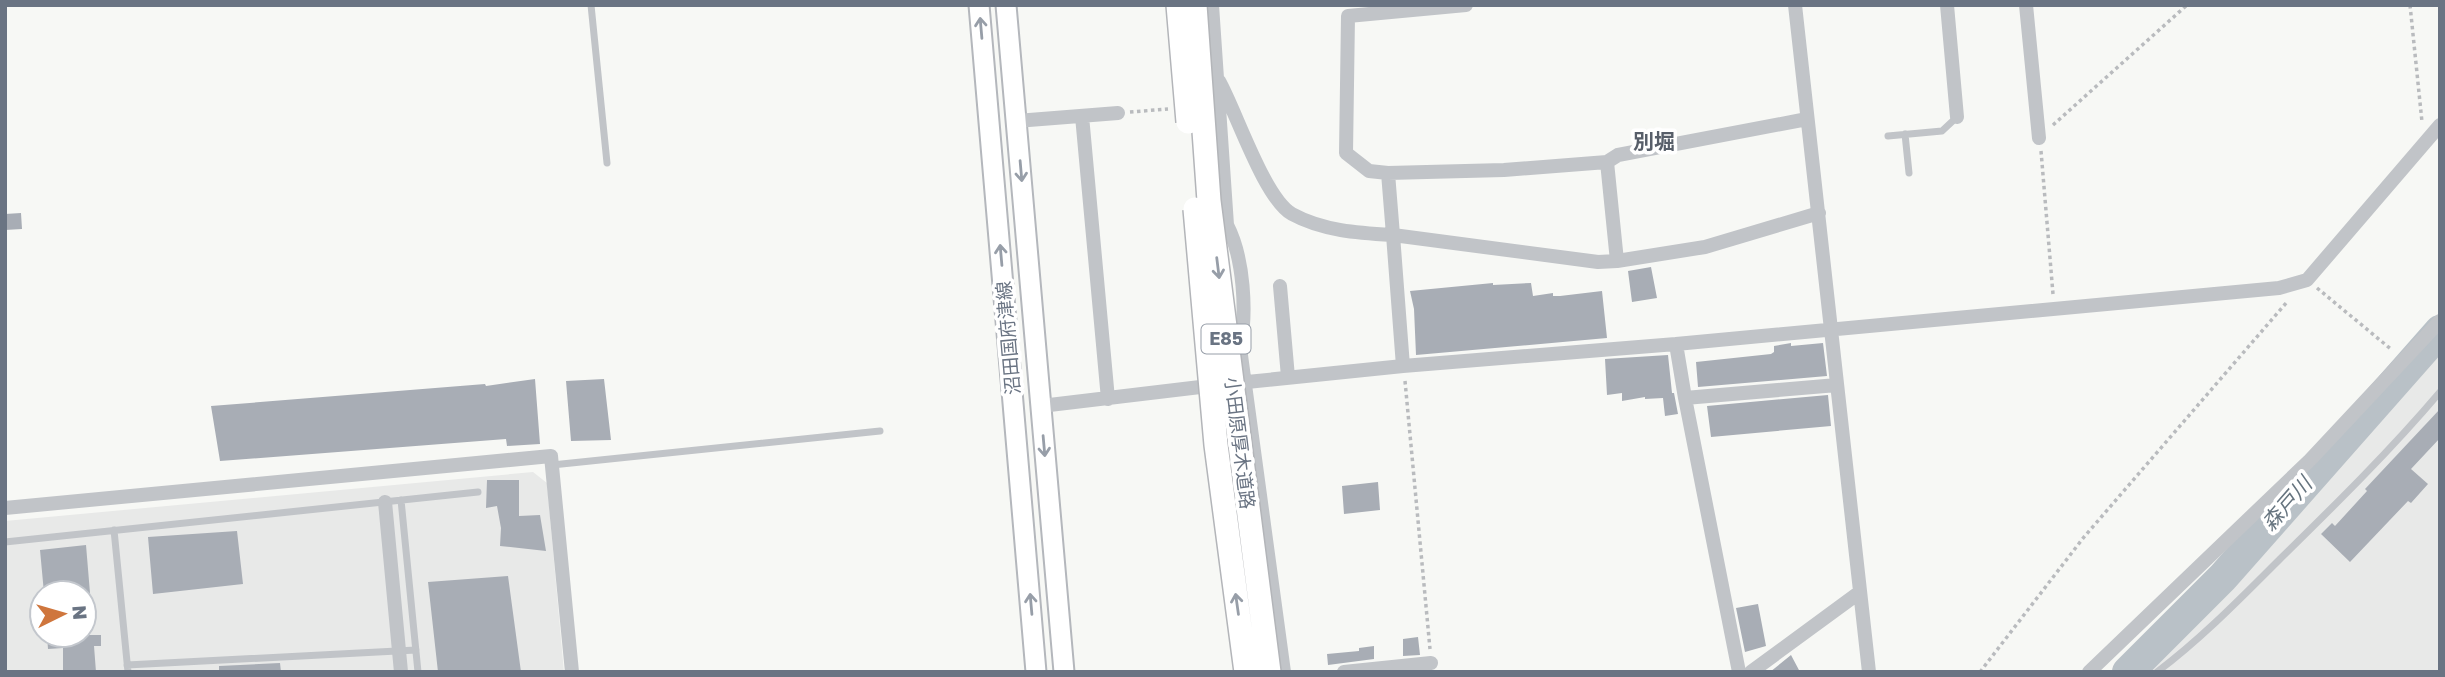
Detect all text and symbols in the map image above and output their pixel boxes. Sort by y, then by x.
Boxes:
one-way arrow [974,18,987,40]
district label: 別堀 [1633,128,1675,154]
one-way arrow [1014,159,1027,182]
one-way arrow [994,244,1007,267]
one-way arrow [1211,257,1224,279]
street label: 沼田国府津線 [991,280,1024,396]
road number: E85 [1202,324,1250,354]
street label: 小田原厚木道路 [1221,376,1260,510]
one-way arrow [1038,435,1051,457]
water label: 森戸川 [2256,470,2318,536]
north arrow [28,579,98,649]
one-way arrow [1024,593,1037,616]
one-way arrow [1230,593,1243,616]
text: N [68,604,93,621]

